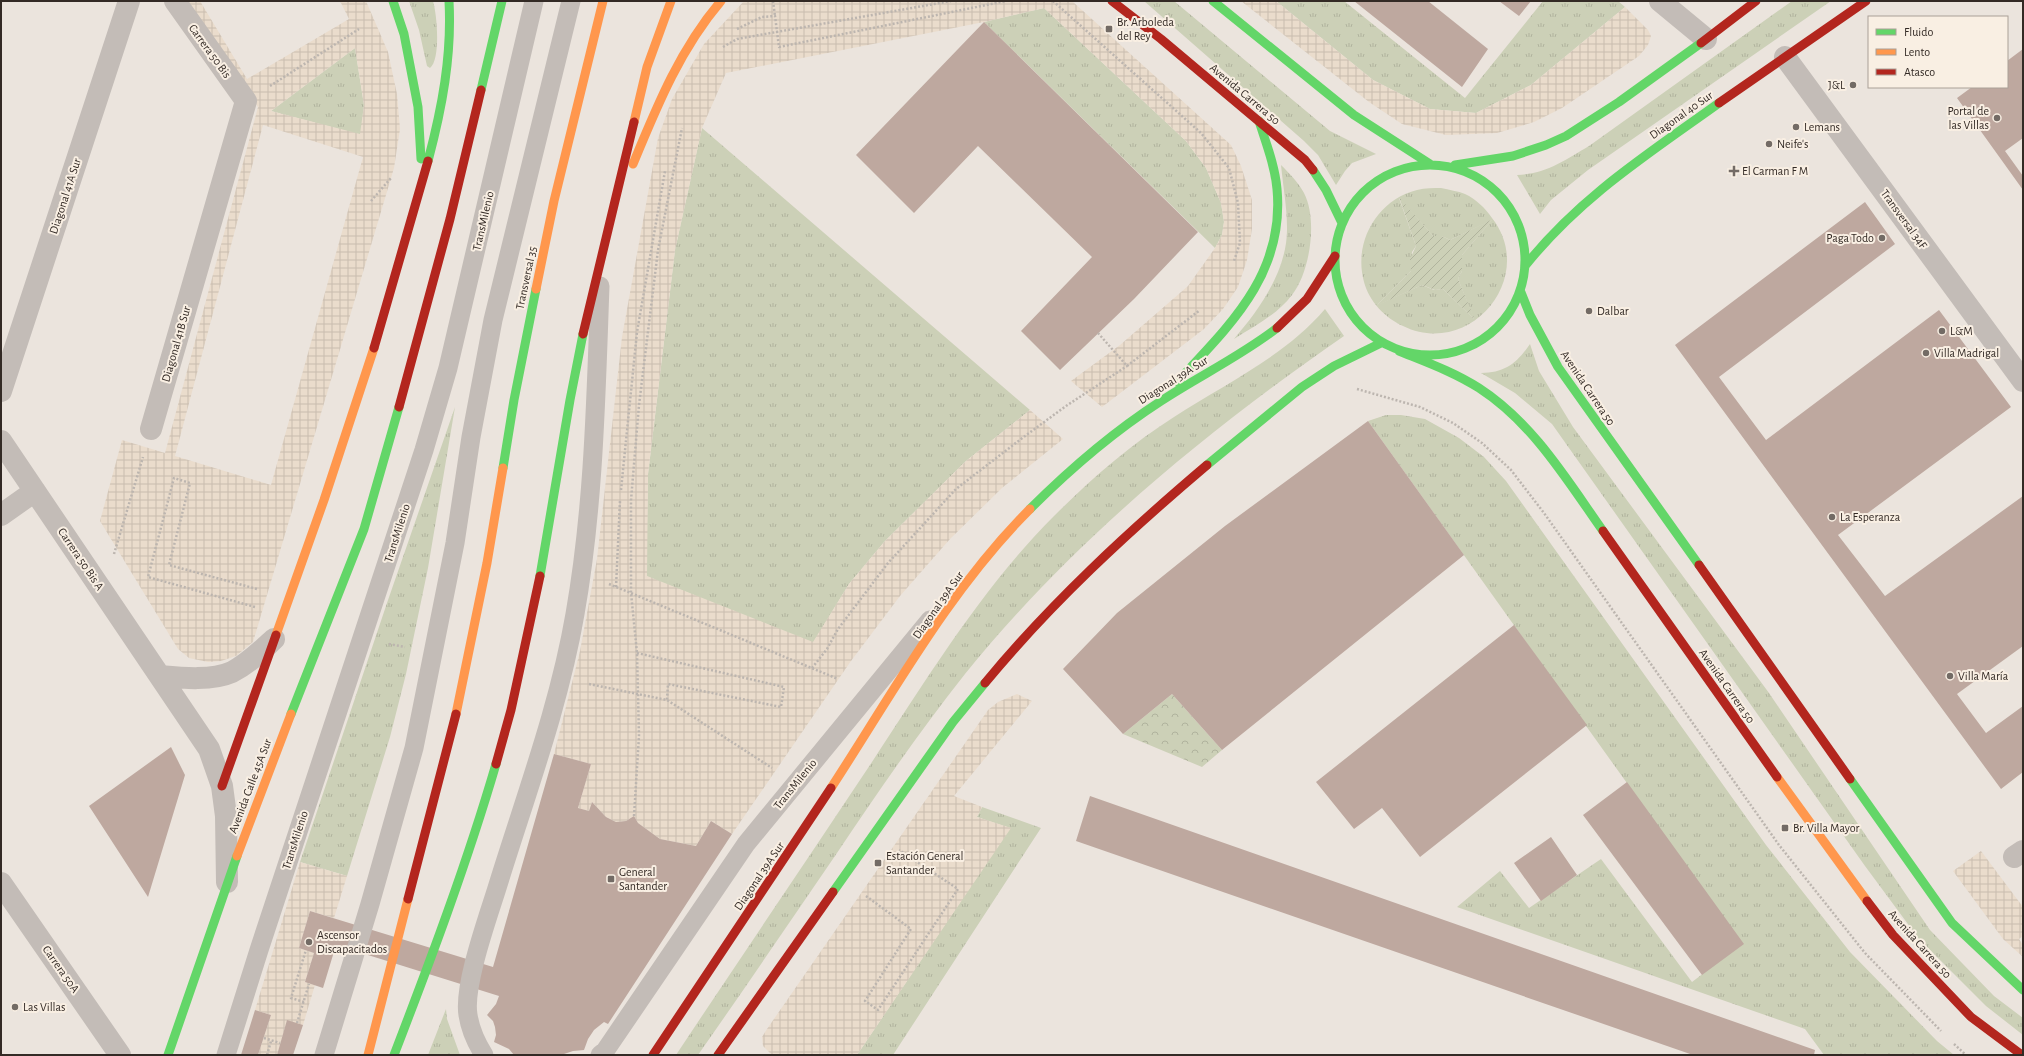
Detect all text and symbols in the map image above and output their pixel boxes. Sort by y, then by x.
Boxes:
place label: Br. Arboleda del Rey [1117,16,1174,43]
legend [1868,16,2008,88]
street label: Carrera 50 Bis [187,22,233,80]
marker: Br. Arboleda del Rey [1104,24,1114,34]
text: Fluido [1904,26,1933,38]
text: Lento [1904,46,1930,58]
street label: Avenida Carrera 50 [1208,61,1282,127]
text: Atasco [1904,66,1935,78]
place label: J&L [1828,79,1845,91]
marker: J&L [1848,80,1858,90]
street label: Diagonal 40 Sur [1647,89,1715,141]
place label: Portal de las Villas [1948,105,1989,131]
marker: Portal de las Villas [1992,113,2002,123]
place label: Lemans [1804,121,1840,133]
marker: Lemans [1791,122,1801,132]
place label: Neife's [1777,138,1809,150]
marker: Neife's [1764,139,1774,149]
street label: Diagonal 41A Sur [47,157,83,235]
place label: El Carman F M [1742,165,1808,177]
marker: El Carman F M [1729,166,1739,176]
street label: Transversal 34F [1879,187,1930,252]
street label: TransMilenio [470,190,496,252]
place label: Paga Todo [1826,232,1874,244]
marker: Paga Todo [1877,233,1887,243]
street label: Transversal 35 [513,245,539,311]
street label: Diagonal 41B Sur [159,305,193,383]
place label: Dalbar [1597,305,1629,317]
marker: Dalbar [1584,306,1594,316]
place label: L&M [1950,325,1973,337]
marker: L&M [1937,326,1947,336]
place label: Villa Madrigal [1934,347,1999,359]
street label: Avenida Carrera 50 [1559,348,1617,428]
marker: Villa Madrigal [1921,348,1931,358]
street label: Diagonal 39A Sur [1136,354,1210,406]
street label: TransMilenio [382,502,412,564]
place label: La Esperanza [1840,511,1901,523]
marker: La Esperanza [1827,512,1837,522]
street label: Carrera 50 Bis A [56,526,106,592]
street label: Diagonal 39A Sur [910,569,966,641]
street label: Avenida Carrera 50 [1697,647,1757,725]
place label: Villa María [1958,670,2009,682]
marker: Villa María [1945,671,1955,681]
street label: Avenida Calle 45A Sur [226,737,274,835]
street label: TransMilenio [771,757,819,811]
street label: TransMilenio [280,809,310,871]
place label: Br. Villa Mayor [1793,822,1860,835]
marker: Br. Villa Mayor [1780,823,1790,833]
street label: Diagonal 39A Sur [732,840,786,912]
place label: Estación General Santander [886,850,964,876]
marker: Estación General Santander [873,858,883,868]
place label: General Santander [619,866,667,892]
marker: General Santander [606,874,616,884]
street label: Avenida Carrera 50 [1886,907,1954,981]
place label: Ascensor Discapacitados [317,929,387,955]
marker: Ascensor Discapacitados [304,937,314,947]
street label: Carrera 50A [40,943,82,995]
place label: Las Villas [23,1001,66,1013]
marker: Las Villas [10,1002,20,1012]

